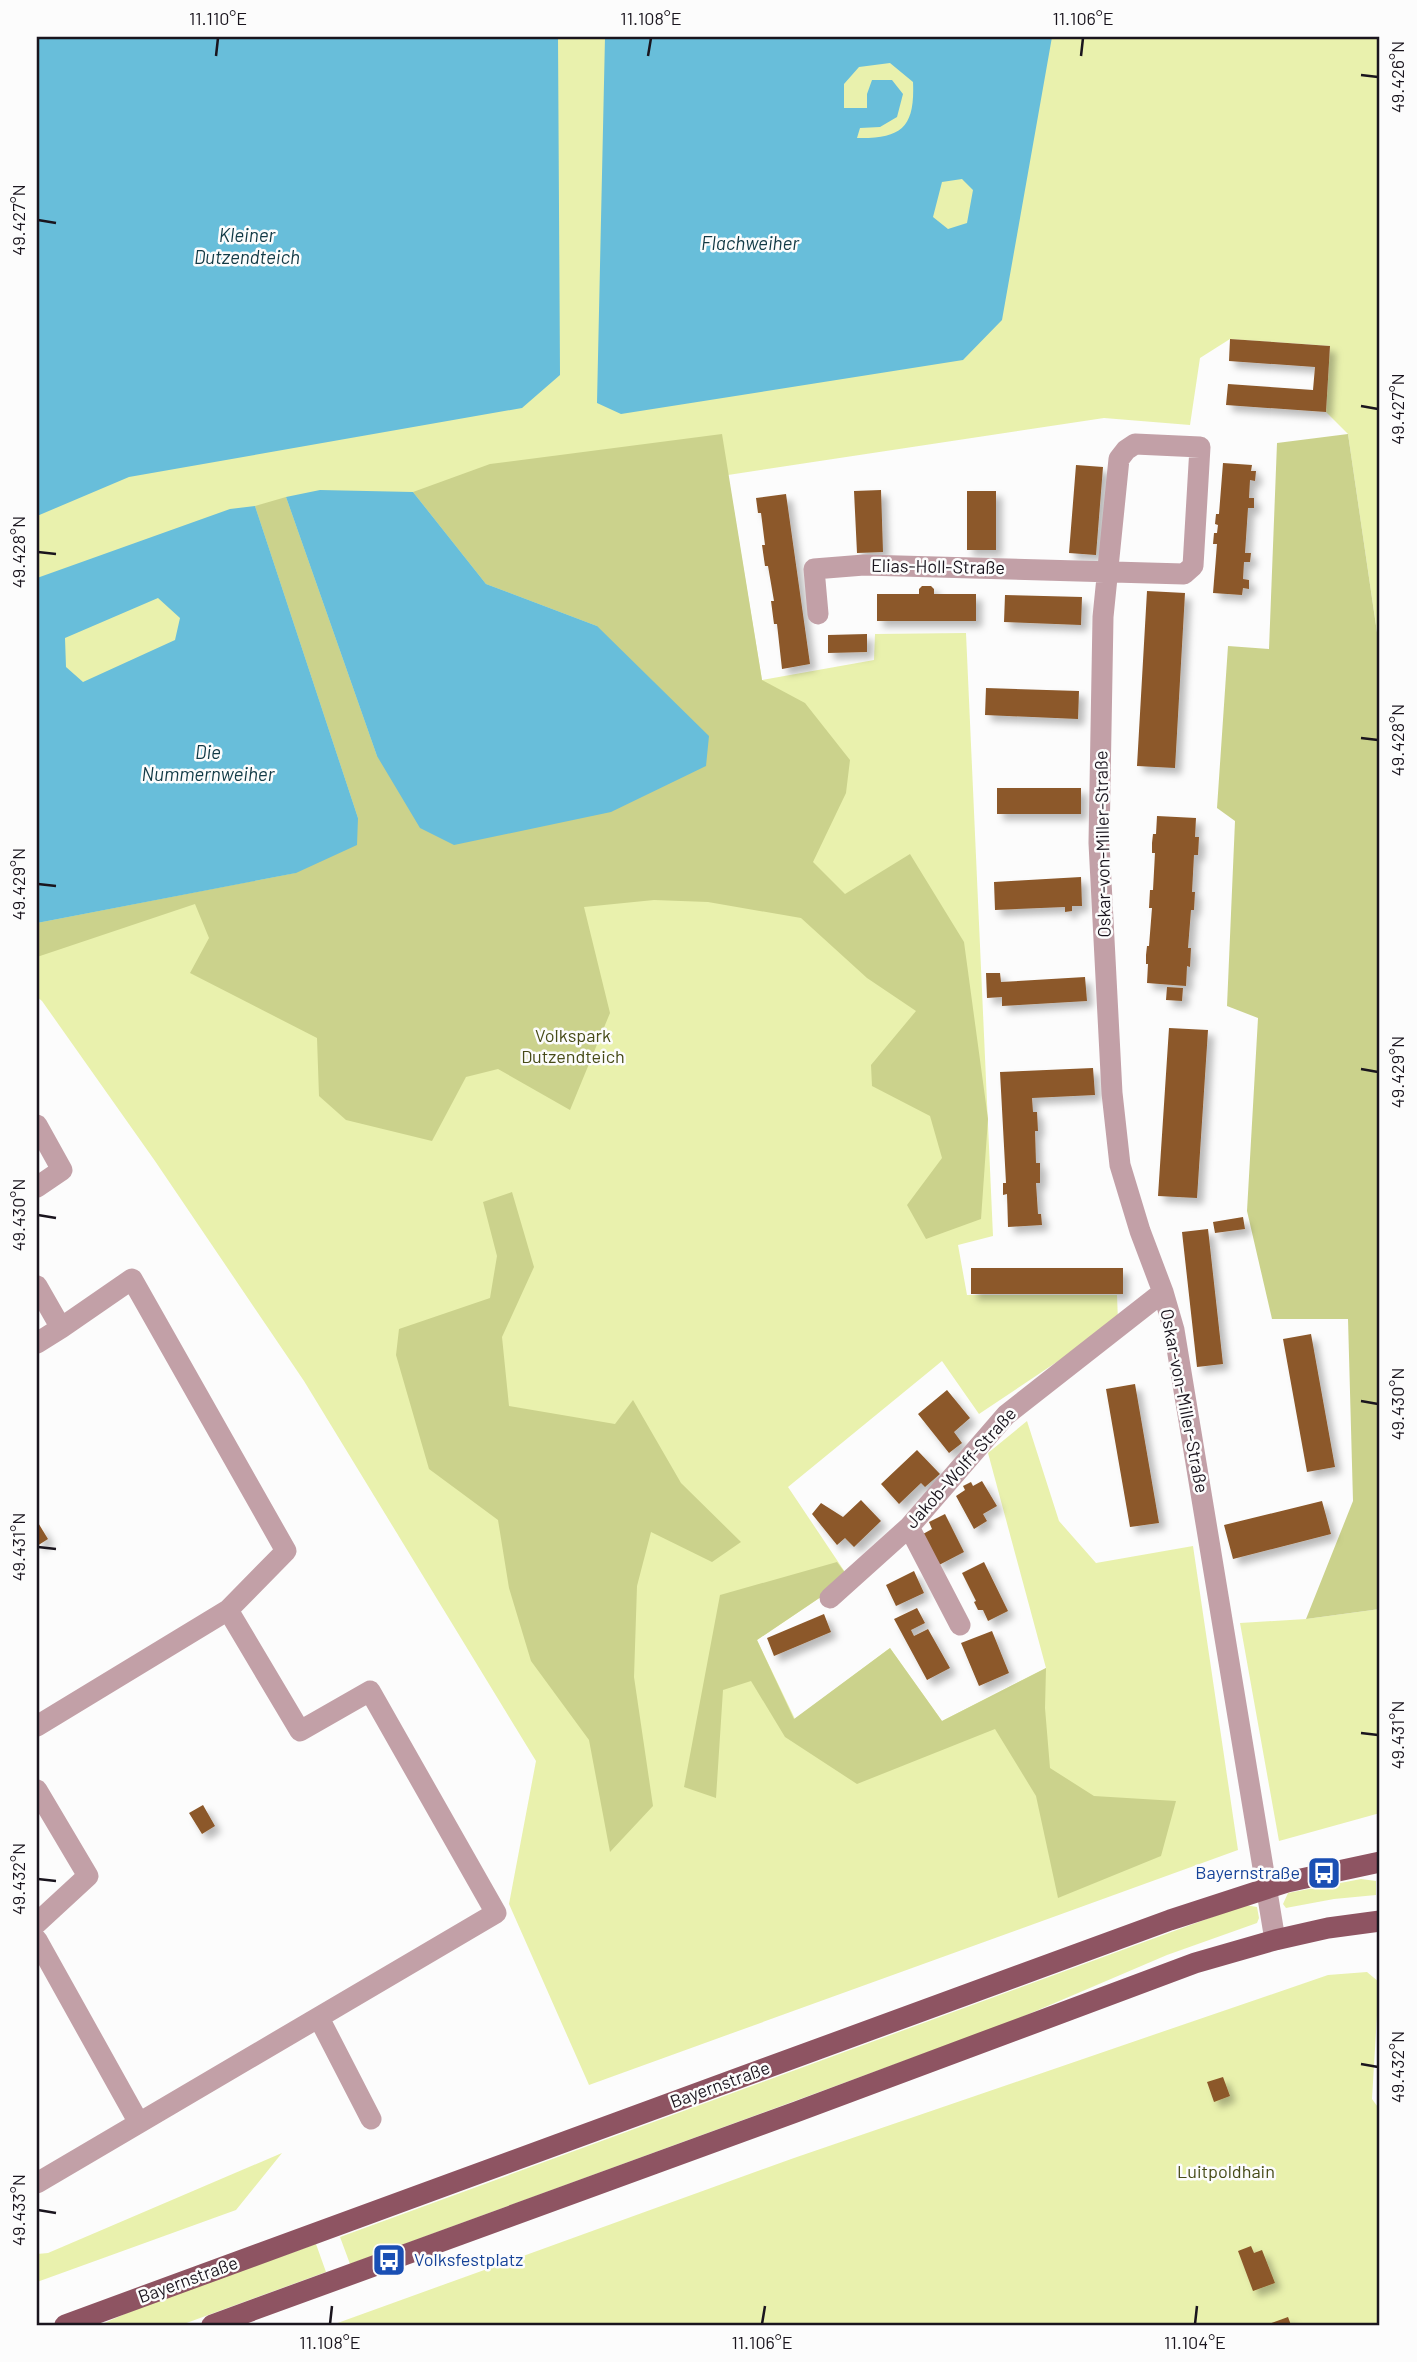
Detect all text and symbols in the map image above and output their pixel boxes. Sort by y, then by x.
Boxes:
text: 11.110°E [189,7,247,29]
text: 11.108°E [620,7,682,29]
text: 11.106°E [1052,7,1114,29]
text: 49.426°N [1386,41,1408,113]
text: 49.427°N [7,184,29,256]
water label: Kleiner Dutzendteich [194,223,300,268]
water label: Flachweiher [701,231,800,254]
text: 49.427°N [1386,373,1408,445]
text: 49.428°N [7,516,29,588]
street label: Elias-Holl-Straße [871,554,1005,578]
text: 49.428°N [1386,704,1408,776]
water label: Die Nummernweiher [142,740,276,785]
street label: Oskar-von-Miller-Straße [1089,750,1115,938]
text: 49.429°N [7,848,29,920]
park label: Volkspark Dutzendteich [521,1024,625,1067]
text: 49.429°N [1386,1036,1408,1108]
text: 49.430°N [7,1179,29,1251]
street label: Oskar-von-Miller-Straße [1156,1307,1214,1495]
text: 49.430°N [1386,1368,1408,1440]
street label: Jakob-Wolff-Straße [900,1402,1020,1532]
text: 49.431°N [7,1513,29,1581]
text: 49.431°N [1386,1701,1408,1769]
text: 49.432°N [7,1843,29,1915]
bus stop icon: Bayernstraße [1305,1854,1343,1892]
place label: Bayernstraße [1195,1861,1300,1883]
text: 49.432°N [1386,2031,1408,2103]
street label: Bayernstraße [667,2056,773,2112]
park label: Luitpoldhain [1177,2160,1275,2182]
text: 49.433°N [7,2174,29,2246]
bus stop icon: Volksfestplatz [370,2241,408,2279]
place label: Volksfestplatz [414,2248,523,2270]
street label: Bayernstraße [135,2251,241,2307]
text: 11.108°E [299,2331,361,2353]
text: 11.106°E [731,2331,793,2353]
text: 11.104°E [1164,2331,1226,2353]

